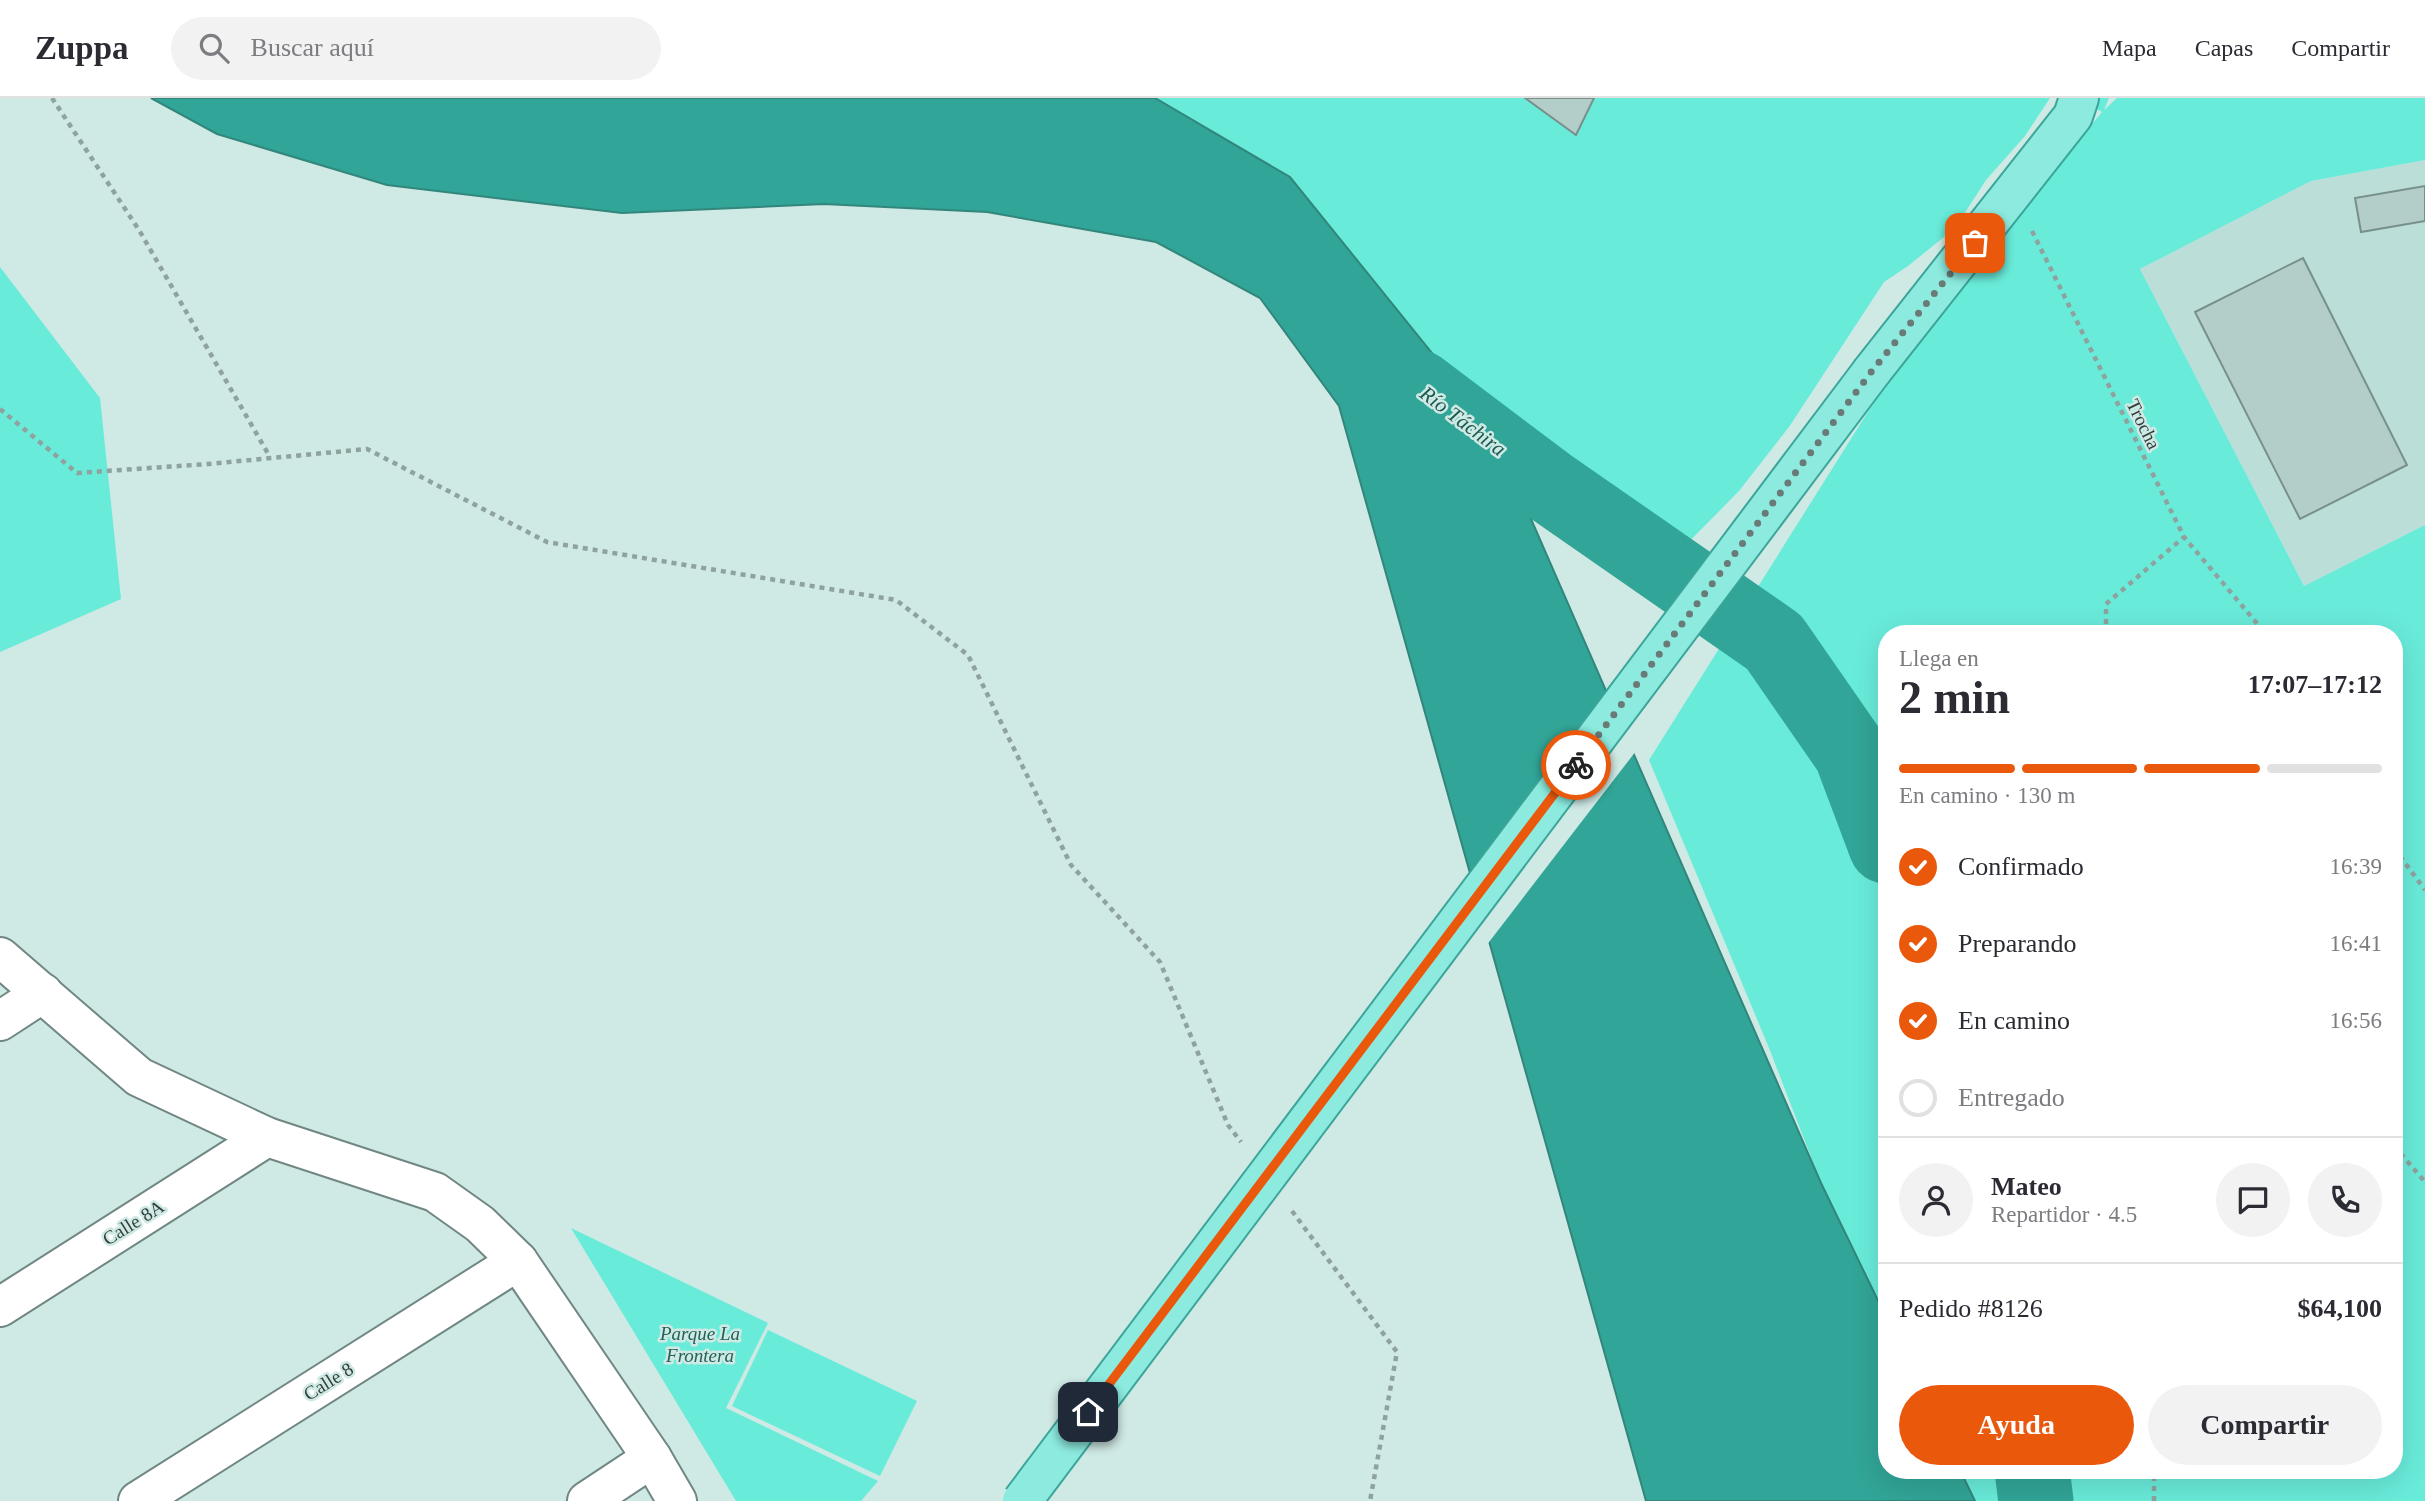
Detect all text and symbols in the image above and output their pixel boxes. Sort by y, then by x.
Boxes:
search box [171,17,661,80]
icon: search [195,29,233,67]
text: Zuppa [35,30,129,66]
text: Buscar aquí [251,33,374,62]
text: Mapa [2102,35,2157,61]
text: Capas [2195,35,2253,61]
text: Compartir [2291,35,2390,61]
pin [1945,213,2005,273]
icon: bag [1956,224,1994,262]
water label: Río Táchira [1415,380,1511,461]
street label: Trocha [2122,396,2165,453]
text: Llega en [1899,646,1979,671]
text: 17:07–17:12 [2248,670,2382,699]
text: 2 min [1899,672,2010,723]
courier [1541,730,1611,800]
icon: bike [1557,746,1595,784]
text: En camino · 130 m [1899,783,2075,808]
icon: check [1899,848,1937,886]
text: Confirmado [1958,852,2084,881]
text: 16:39 [2330,854,2382,879]
icon: check [1899,925,1937,963]
text: Preparando [1958,929,2076,958]
text: 16:41 [2330,931,2382,956]
icon: check [1899,1002,1937,1040]
text: En camino [1958,1006,2070,1035]
text: 16:56 [2330,1008,2382,1033]
text: Entregado [1958,1083,2065,1112]
button: person [1899,1163,1973,1237]
button: chat [2216,1163,2290,1237]
button: phone [2308,1163,2382,1237]
text: Mateo [1991,1172,2062,1201]
street label: Calle 8A [99,1195,168,1249]
text: Repartidor · 4.5 [1991,1202,2137,1227]
text: Pedido #8126 [1899,1294,2043,1323]
text: $64,100 [2298,1294,2382,1323]
park label: Parque La Frontera [659,1323,740,1366]
street label: Calle 8 [300,1358,357,1405]
pin [1058,1382,1118,1442]
button: Ayuda [1899,1385,2134,1465]
button: Compartir [2148,1385,2382,1465]
icon: home [1069,1393,1107,1431]

